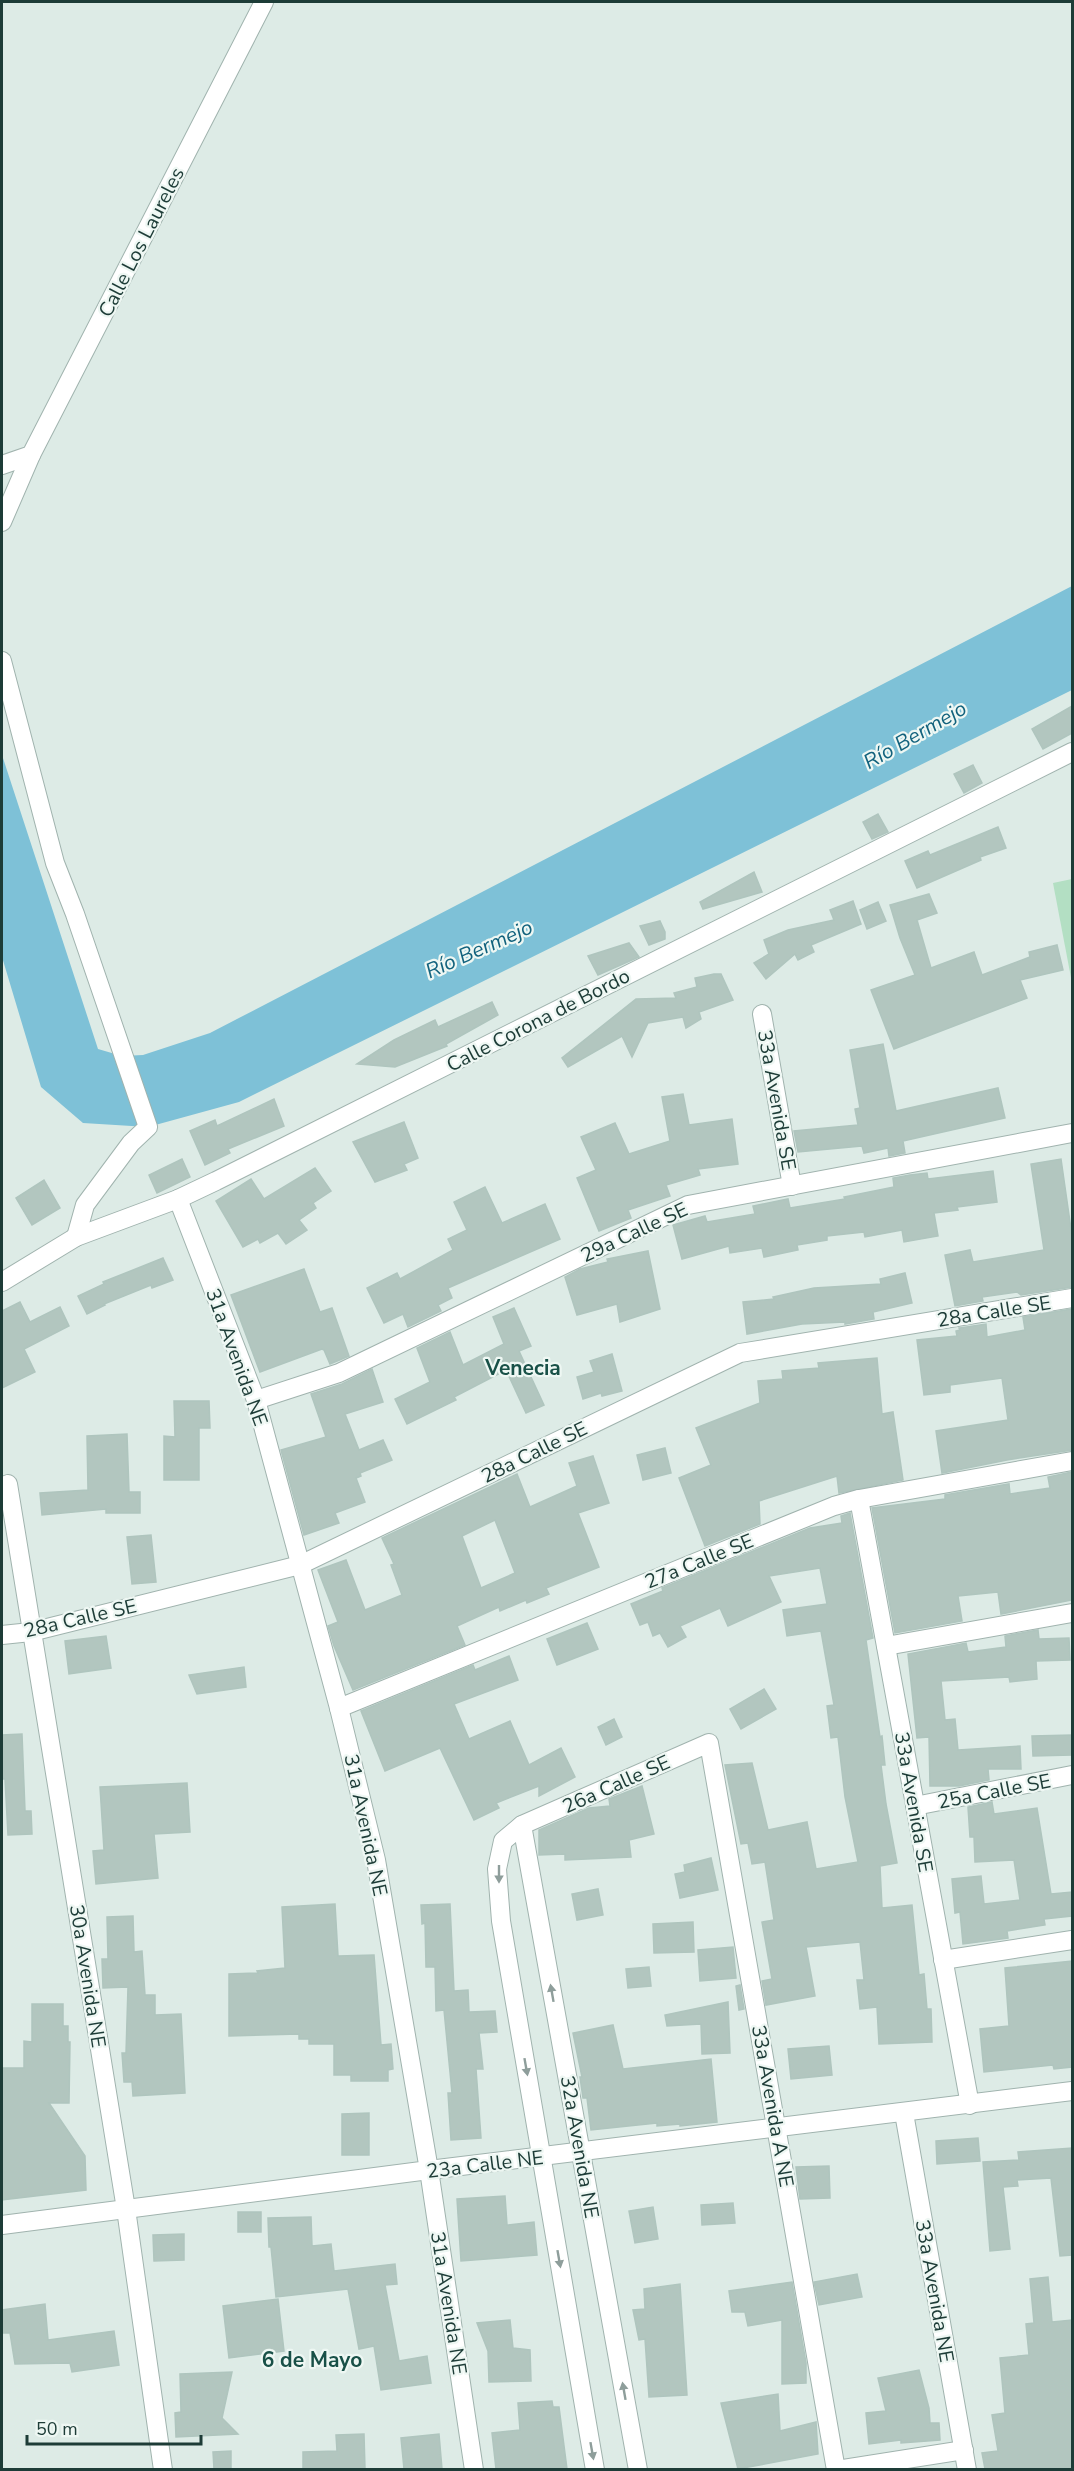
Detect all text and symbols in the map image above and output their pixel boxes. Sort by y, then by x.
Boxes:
street label: Calle Los Laureles [92,163,191,322]
water label: Río Bermejo [858,694,972,776]
water label: Río Bermejo [421,913,537,985]
street label: Calle Corona de Bordo [442,963,634,1078]
street label: 33a Avenida SE [751,1028,802,1172]
street label: 29a Calle SE [576,1196,692,1269]
street label: 31a Avenida NE [199,1285,274,1430]
street label: 28a Calle SE [935,1289,1053,1334]
district label: Venecia [484,1354,561,1382]
street label: 28a Calle SE [477,1415,592,1490]
street label: 27a Calle SE [641,1527,758,1596]
street label: 28a Calle SE [21,1592,139,1645]
street label: 33a Avenida SE [888,1730,939,1874]
street label: 26a Calle SE [558,1749,674,1820]
street label: 31a Avenida NE [337,1752,394,1899]
street label: 25a Calle SE [935,1767,1053,1816]
one-way arrow [494,1865,504,1884]
street label: 30a Avenida NE [63,1903,112,2050]
one-way arrow [547,1983,556,2002]
street label: 33a Avenida A NE [745,2023,800,2189]
one-way arrow [522,2058,531,2077]
street label: 32a Avenida NE [554,2074,605,2221]
street label: 23a Calle NE [425,2144,545,2185]
street label: 33a Avenida NE [909,2218,960,2365]
street label: 31a Avenida NE [424,2230,473,2377]
one-way arrow [555,2250,564,2269]
district label: 6 de Mayo [262,2346,362,2374]
one-way arrow [619,2382,628,2401]
scale bar [27,2408,201,2446]
text: 50 m [36,2417,78,2441]
one-way arrow [588,2442,597,2461]

